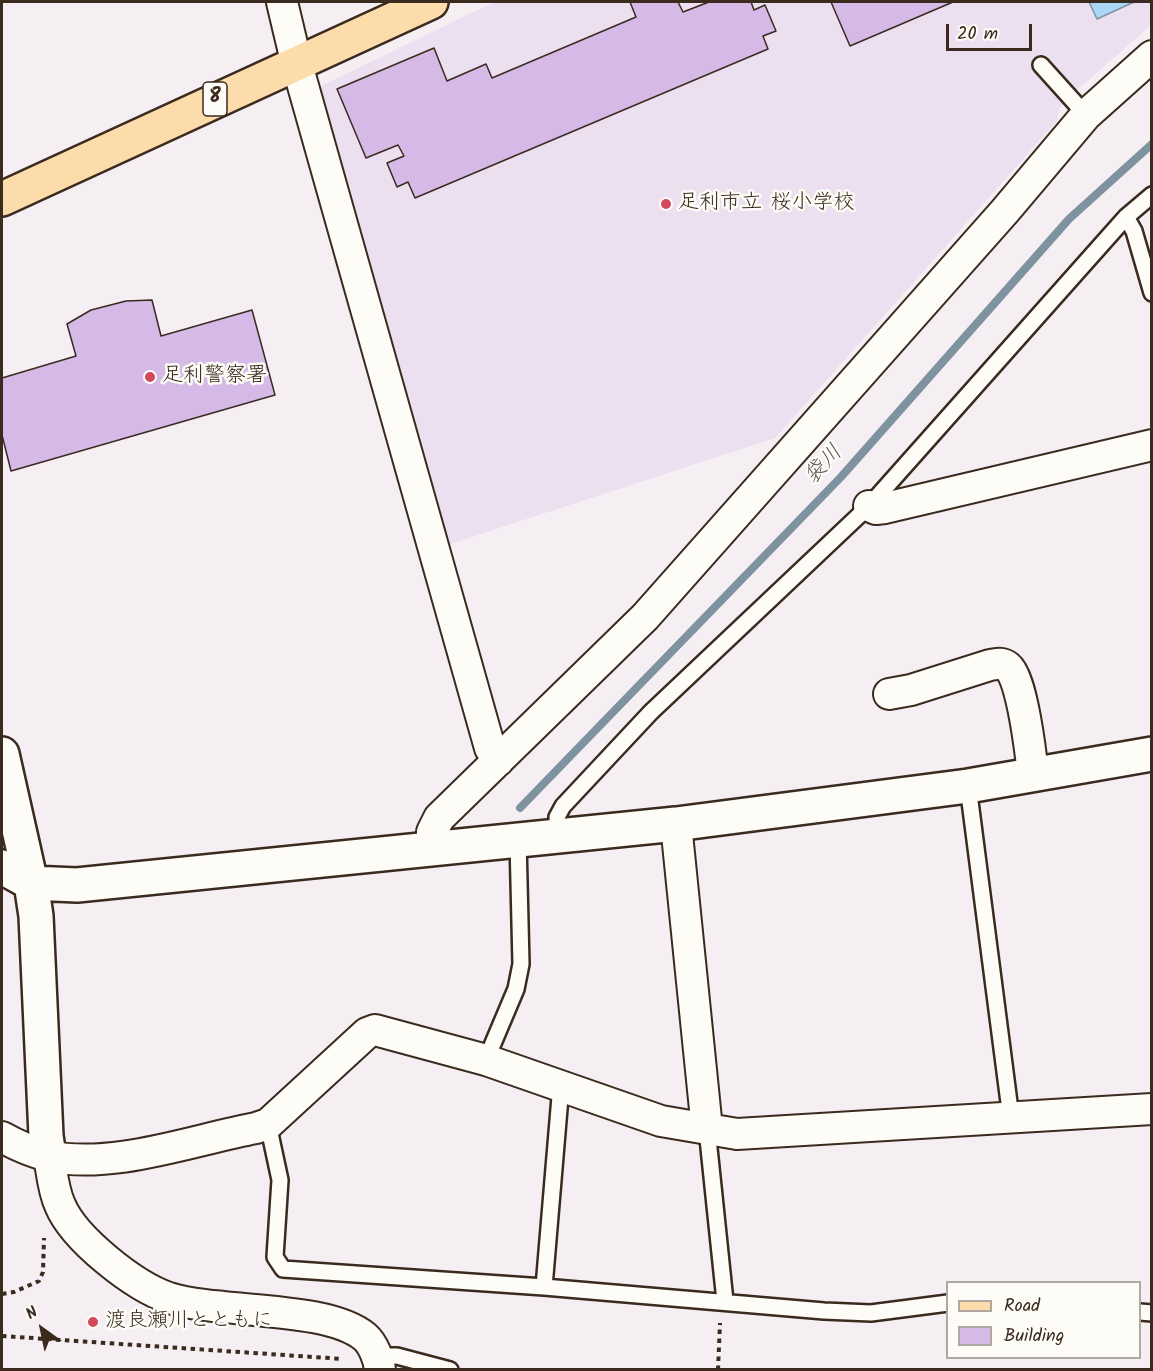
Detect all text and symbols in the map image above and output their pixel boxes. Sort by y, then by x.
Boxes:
scale bar [949,12,1034,50]
text: 20 m [957,20,998,49]
road number: 8 [203,82,227,116]
place label: 足利市立 桜小学校 [678,191,854,217]
marker: 足利市立 桜小学校 [659,197,673,211]
place label: 足利警察署 [162,364,267,390]
marker: 足利警察署 [143,370,157,384]
water label: 袋川 [800,441,850,491]
legend [946,1281,1141,1359]
text: Road [1004,1292,1040,1321]
north arrow [12,1299,72,1359]
text: N [21,1300,43,1327]
place label: 渡良瀬川とともに [105,1309,273,1335]
marker: 渡良瀬川とともに [86,1315,100,1329]
text: Building [1004,1322,1064,1351]

